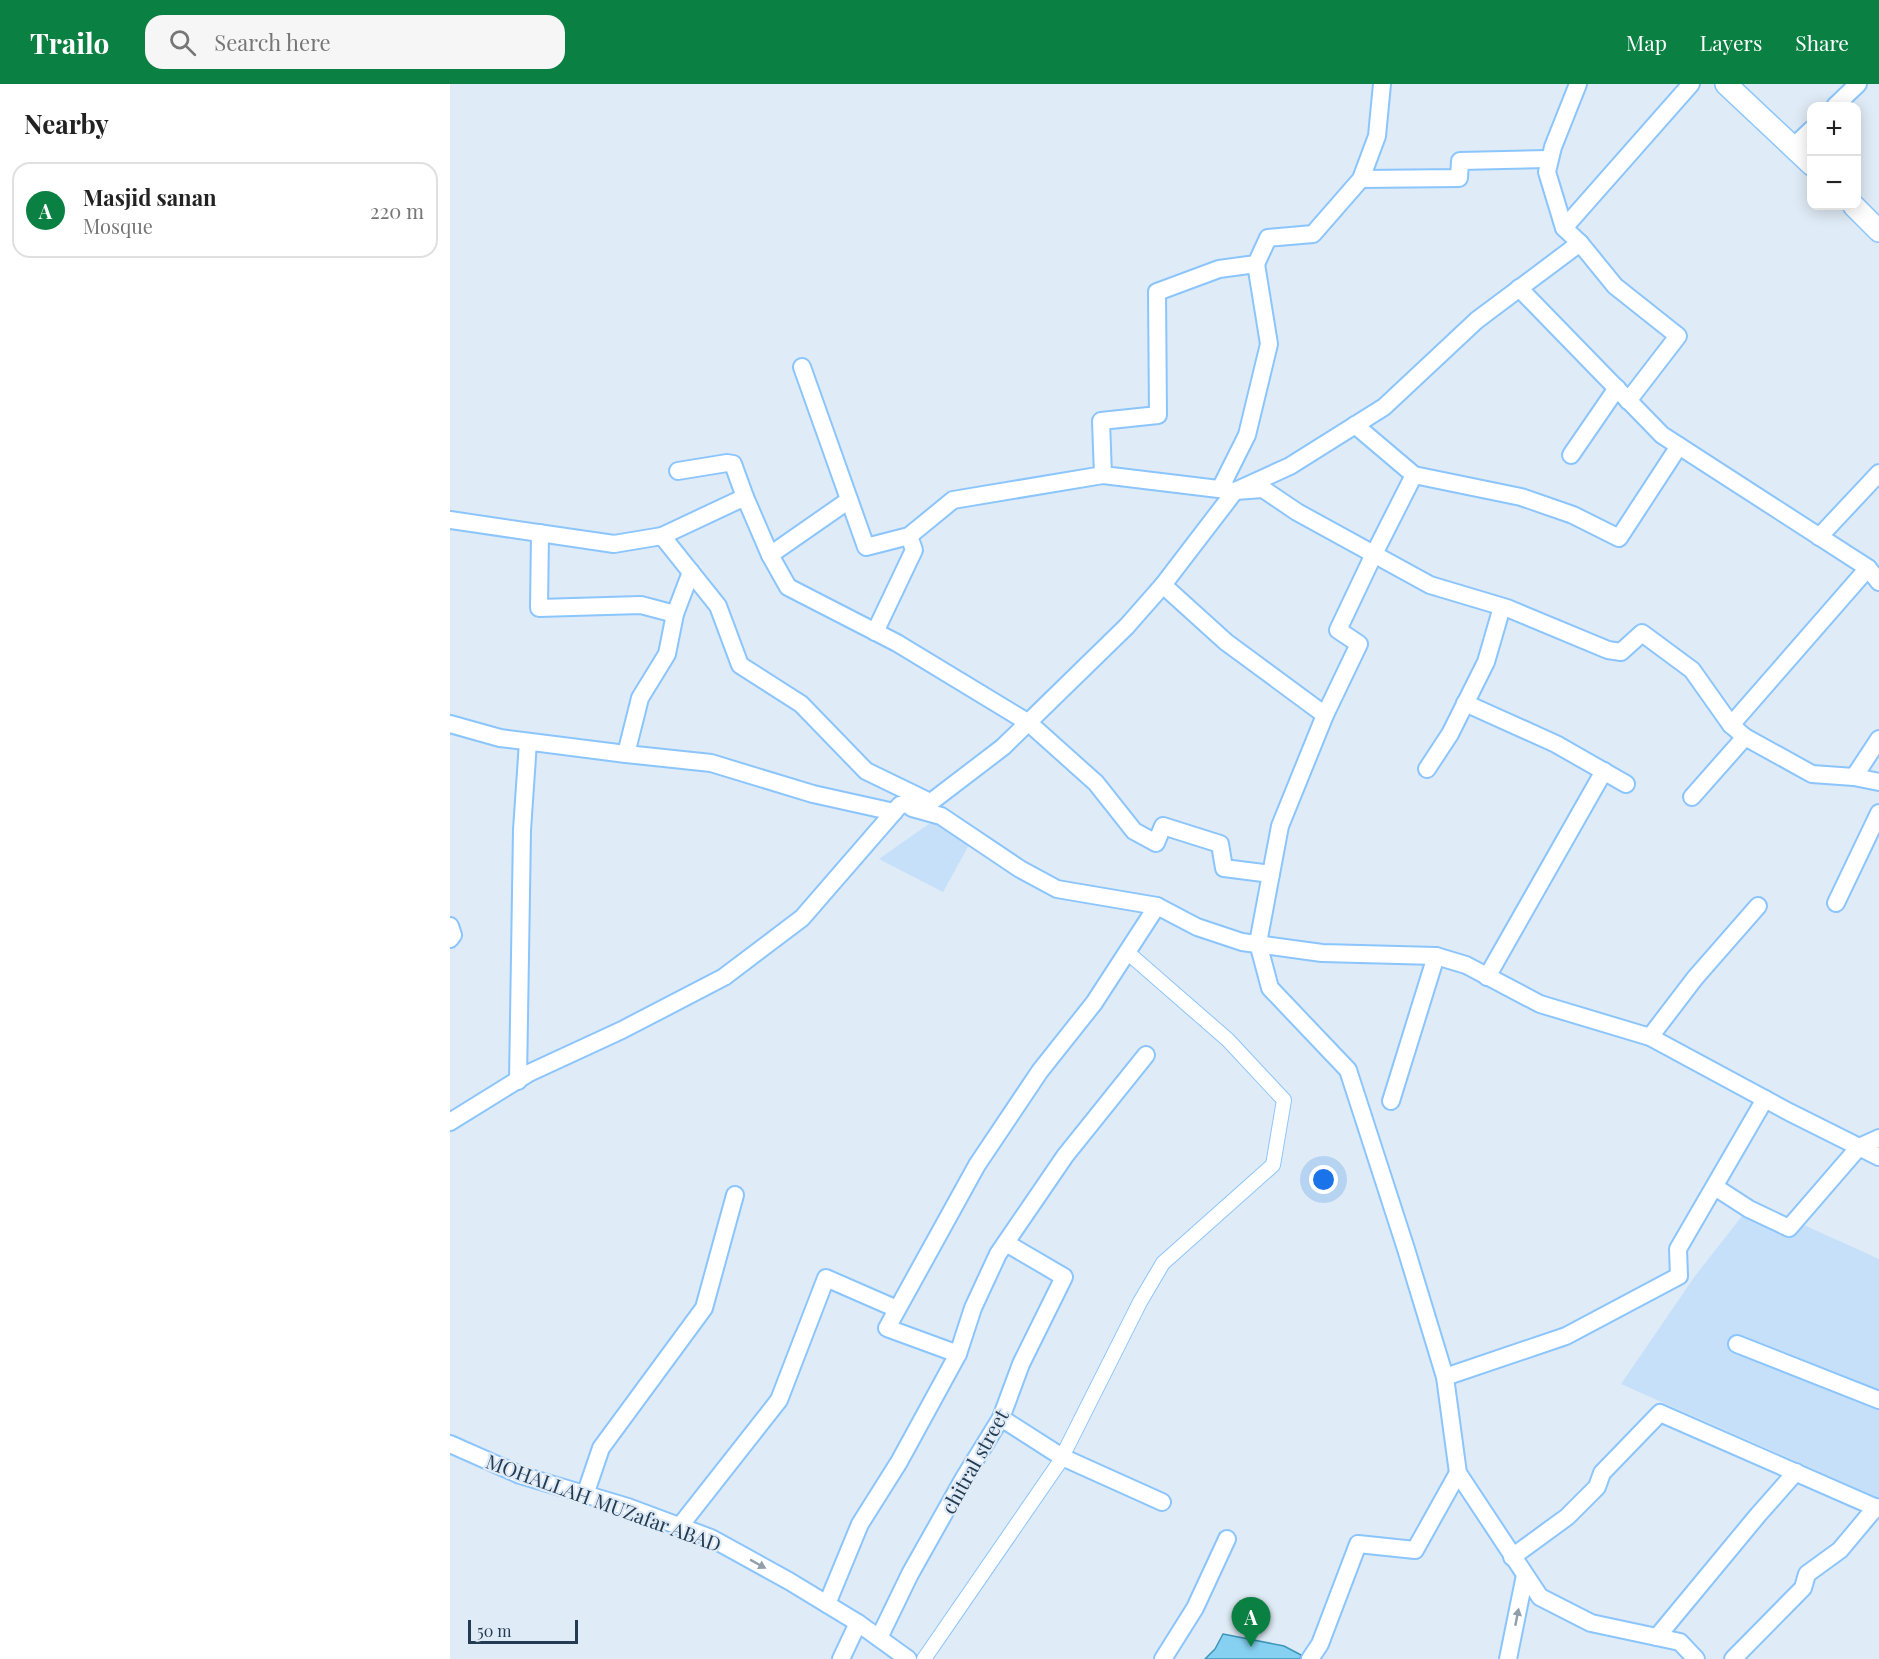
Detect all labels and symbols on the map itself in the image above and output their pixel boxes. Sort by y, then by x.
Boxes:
your location [1309,1165,1338,1194]
street label: chitral street [934,1403,1014,1518]
street label: MOHALLAH MUZafar ABAD [483,1447,725,1557]
one-way arrow [750,1559,767,1569]
pin: A [1232,1598,1270,1647]
one-way arrow [1513,1607,1522,1626]
scale bar [468,1617,578,1644]

